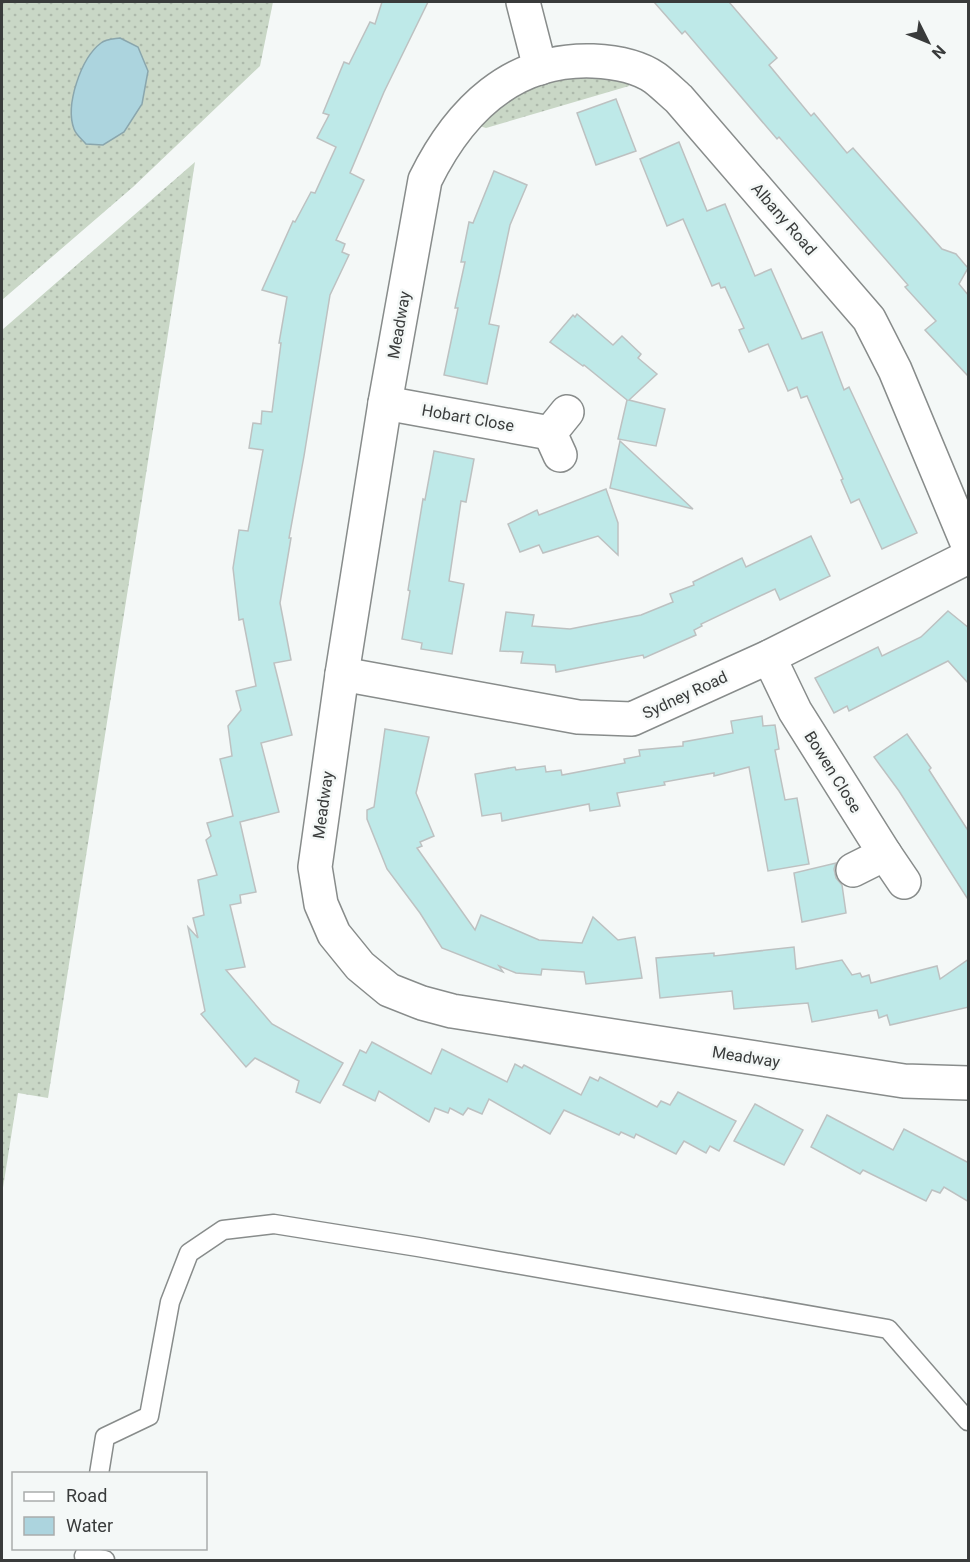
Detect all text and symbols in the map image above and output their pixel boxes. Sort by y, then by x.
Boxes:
north arrow [898,12,958,72]
text: N [928,41,949,62]
street label: Albany Road [748,179,820,259]
street label: Meadway [384,289,414,360]
street label: Hobart Close [420,401,516,435]
street label: Sydney Road [640,667,730,723]
street label: Bowen Close [800,728,866,816]
street label: Meadway [309,769,337,840]
street label: Meadway [711,1042,782,1072]
legend [12,1472,207,1550]
text: Road [66,1485,107,1506]
text: Water [66,1515,113,1536]

